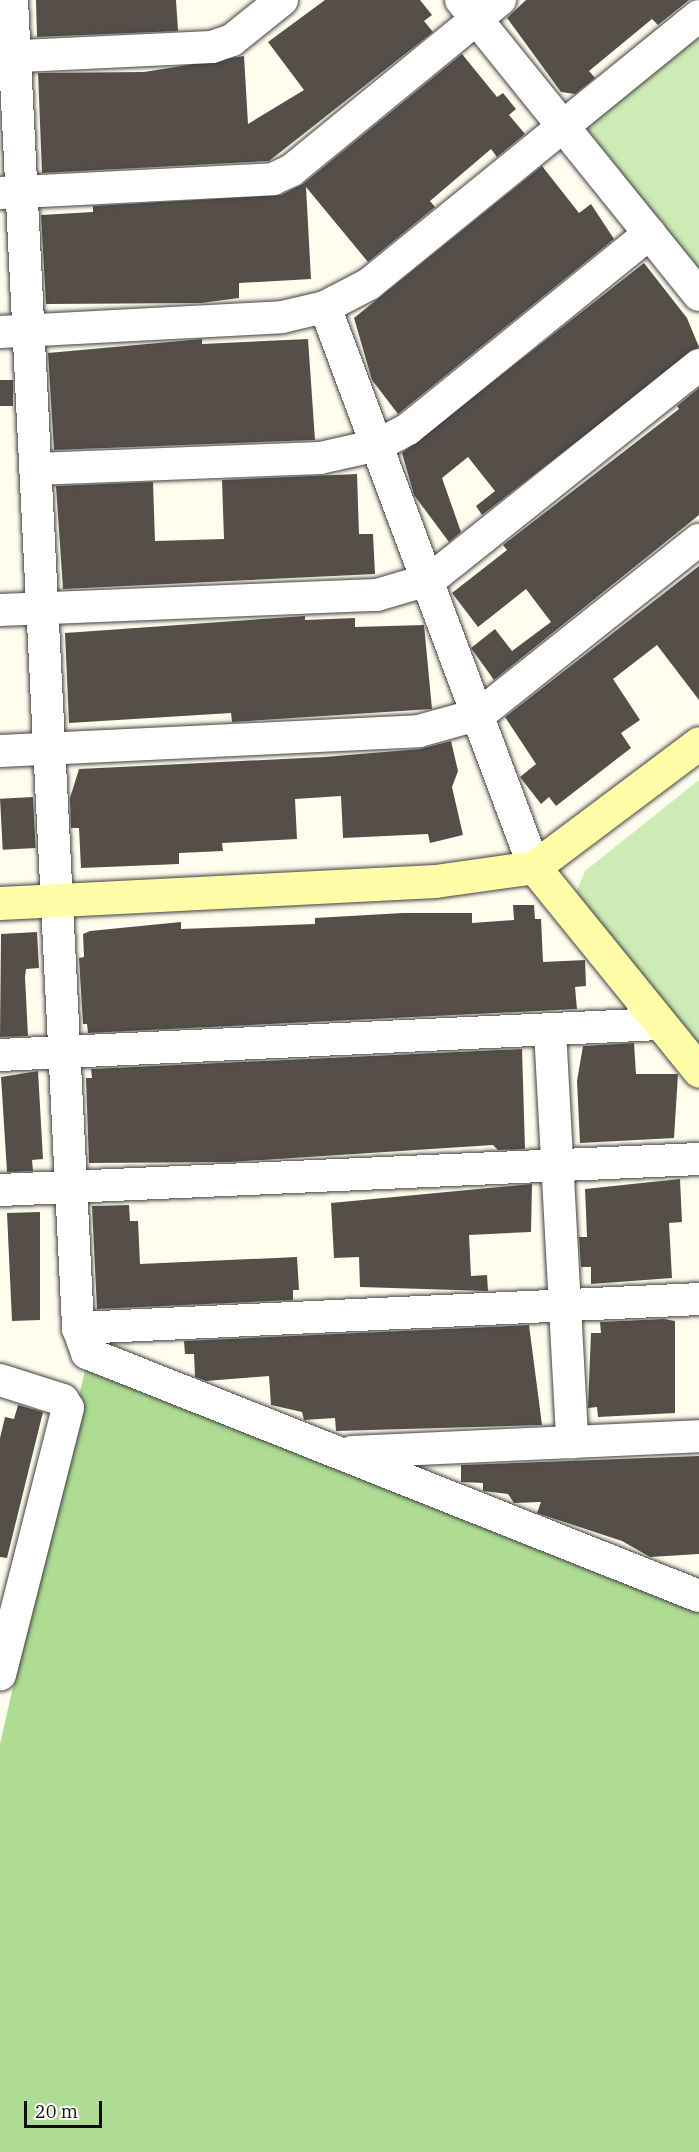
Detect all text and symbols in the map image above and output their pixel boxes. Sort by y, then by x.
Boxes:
scale bar [27,2089,105,2127]
text: 20 m [35,2100,78,2123]

